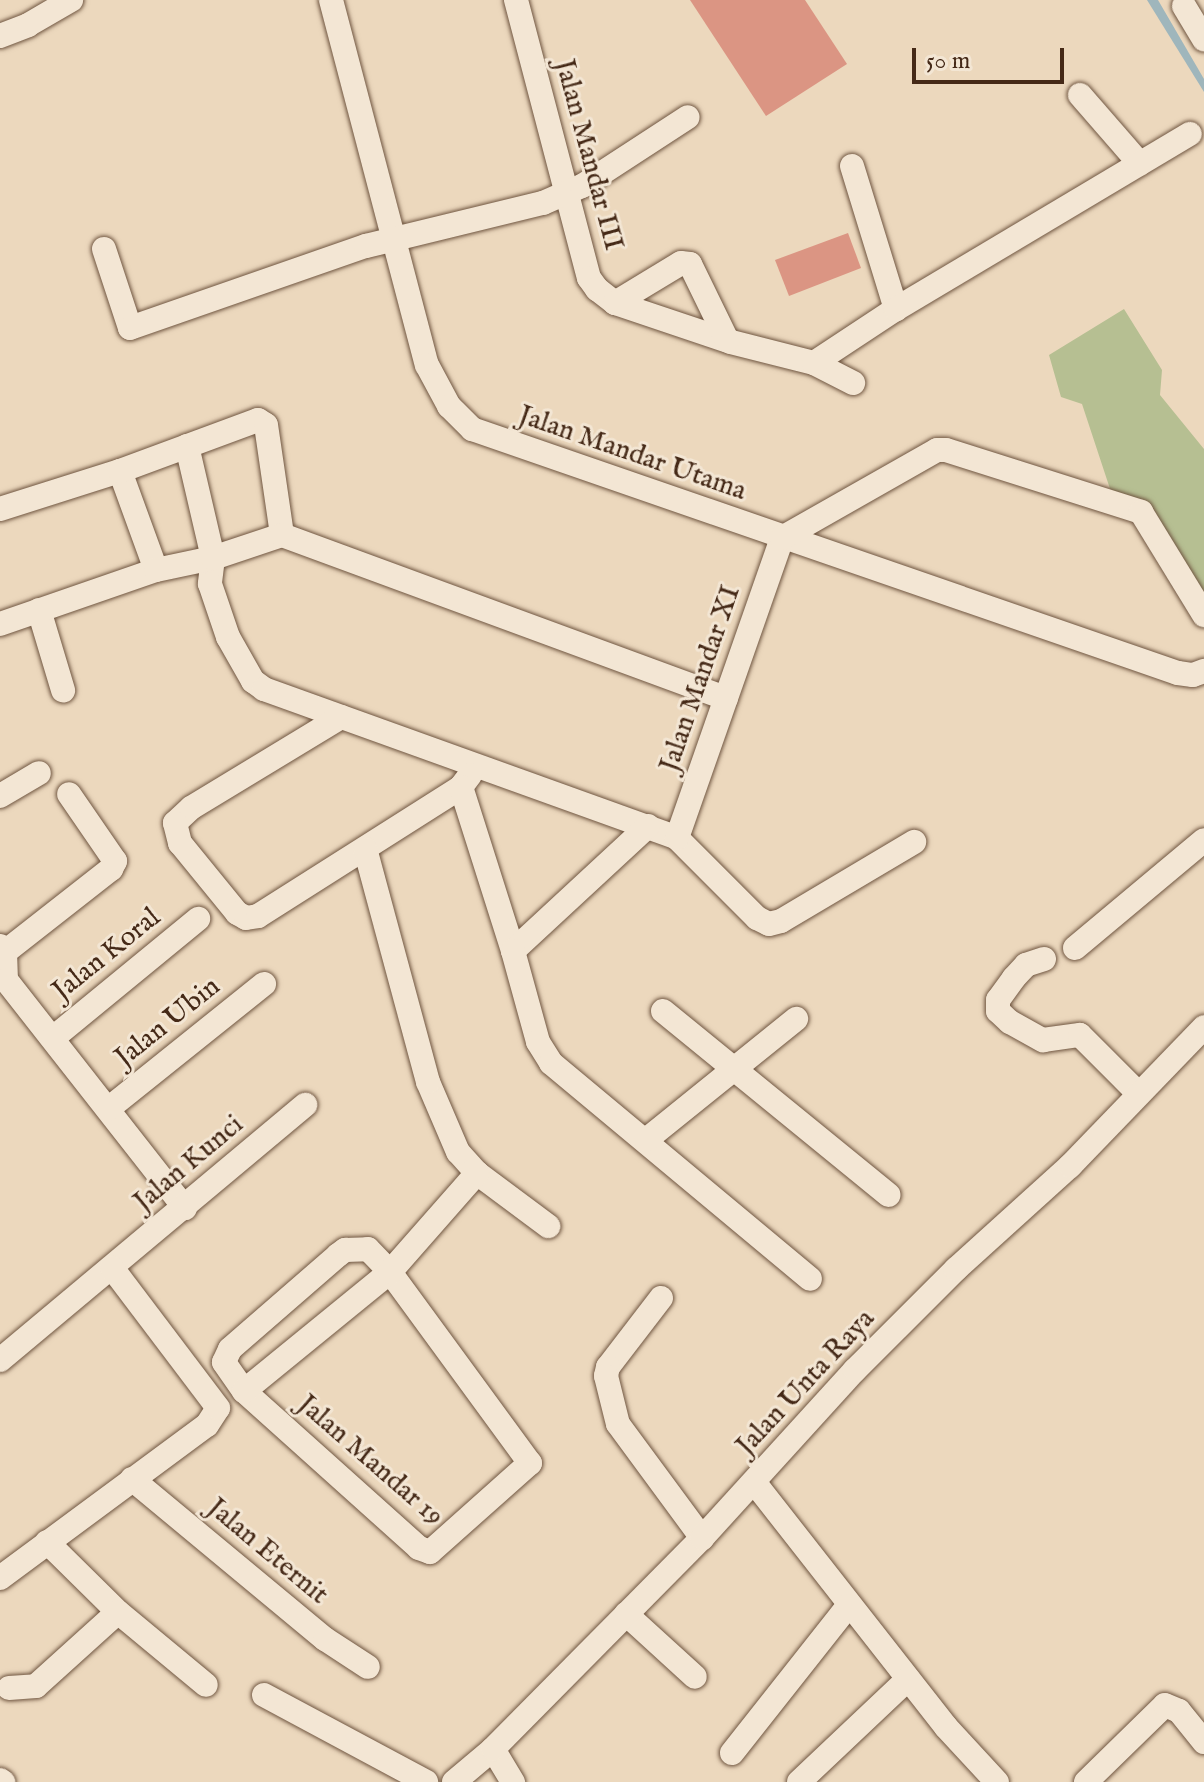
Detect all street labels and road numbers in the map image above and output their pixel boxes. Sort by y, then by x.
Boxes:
street label: Jalan Mandar III [546,56,630,254]
street label: Jalan Mandar Utama [514,399,750,509]
street label: Jalan Mandar XI [653,581,749,777]
street label: Jalan Koral [46,901,168,1009]
street label: Jalan Ubin [109,970,227,1076]
street label: Jalan Kunci [127,1108,251,1220]
street label: Jalan Unta Raya [730,1303,882,1463]
street label: Jalan Mandar 19 [290,1388,450,1534]
street label: Jalan Eternit [200,1492,334,1612]

